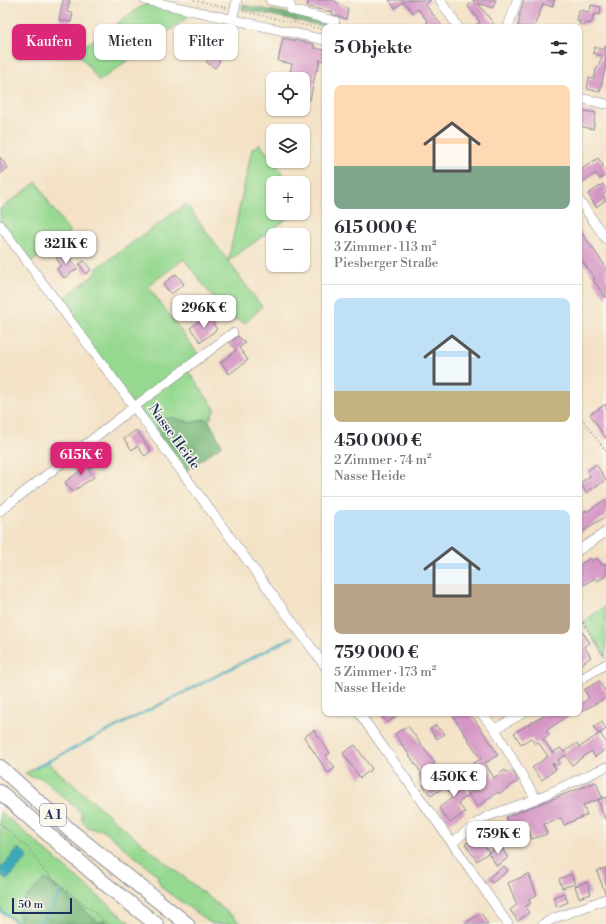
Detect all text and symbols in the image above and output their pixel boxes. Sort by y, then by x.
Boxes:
chip: Kaufen [12,24,86,60]
chip: Mieten [94,24,166,60]
chip: Filter [174,24,238,60]
text: 5 Objekte [334,37,412,59]
icon: filters [548,37,570,59]
map controls [266,72,310,272]
button: locate [266,72,310,116]
icon: home [416,111,488,183]
button: layers [266,124,310,168]
button: + [266,176,310,220]
text: 615 000 € [334,217,417,239]
button: − [266,228,310,272]
pin: 321K € [33,231,99,265]
text: 321K € [44,236,88,252]
text: 3 Zimmer · 113 m² [334,239,437,255]
text: Piesberger Straße [334,255,438,271]
pin: 296K € [171,295,237,329]
text: 296K € [181,300,227,316]
icon: home [416,324,488,396]
street label: Nasse Heide [144,400,204,474]
text: 450 000 € [334,430,422,452]
pin: 615K € [48,442,114,476]
text: 615K € [59,447,103,463]
text: 2 Zimmer · 74 m² [334,452,432,468]
text: Nasse Heide [334,468,406,484]
icon: home [416,536,488,608]
text: 759 000 € [334,642,418,664]
text: 5 Zimmer · 173 m² [334,664,436,680]
text: Nasse Heide [334,680,406,696]
pin: 450K € [421,764,487,798]
text: 450K € [430,769,478,785]
road number: A 1 [40,804,66,826]
pin: 759K € [465,821,531,855]
text: 759K € [476,826,520,842]
scale bar [12,896,72,915]
text: 50 m [18,898,43,912]

